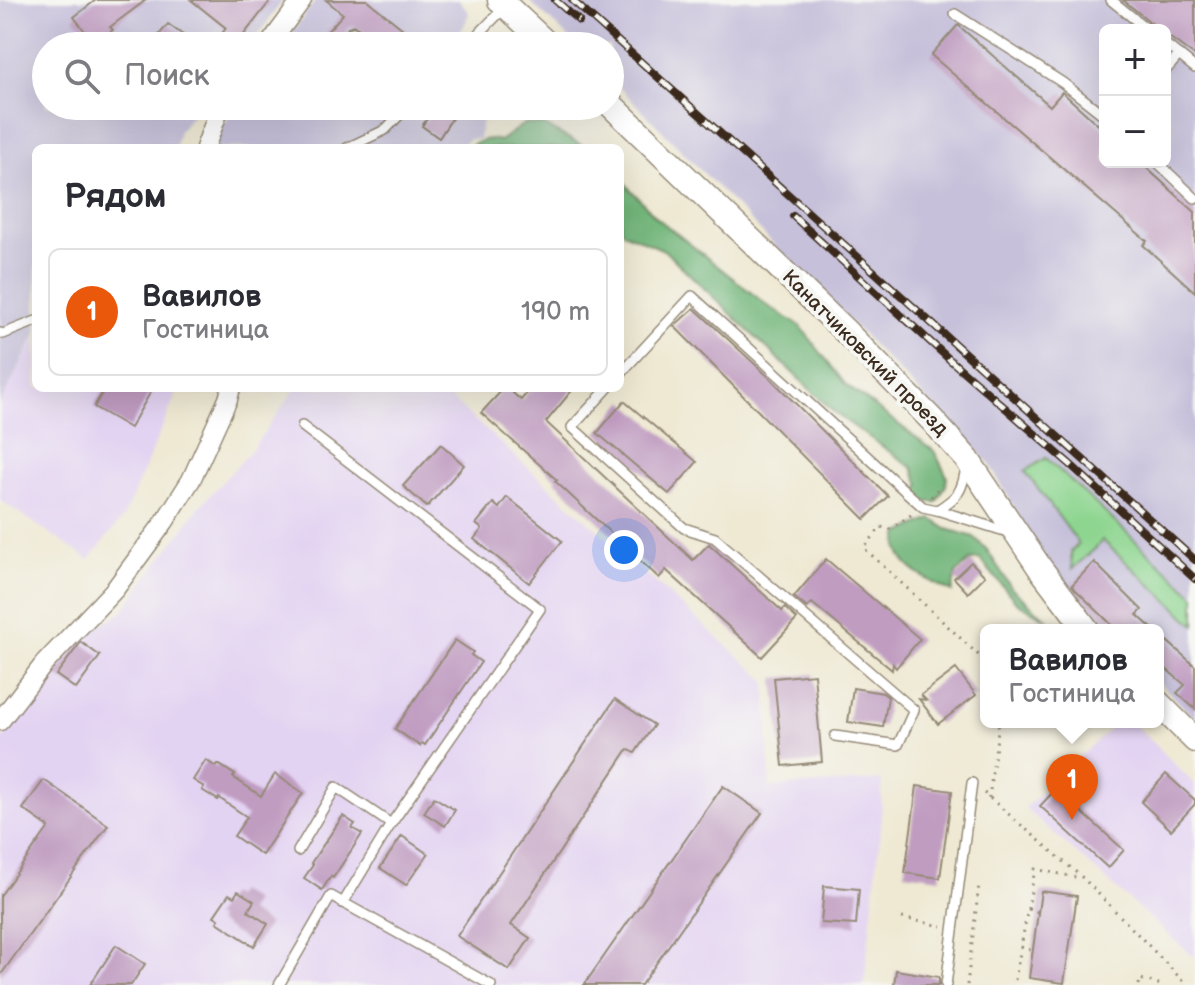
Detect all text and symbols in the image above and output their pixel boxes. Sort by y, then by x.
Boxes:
map controls [1099,24,1171,168]
button: + [1099,24,1171,96]
search box [32,32,624,120]
icon: search [60,54,104,98]
text: Поиск [124,58,210,94]
button: − [1099,96,1171,168]
text: Рядом [64,176,166,217]
street label: Канатчиковский проезд [777,265,953,441]
text: Вавилов [142,279,261,315]
text: 1 [87,297,97,328]
text: 190 m [521,297,590,328]
text: Гостиница [142,315,269,346]
your location [604,530,644,570]
popup [980,624,1164,728]
text: Вавилов [1008,643,1128,679]
text: Гостиница [1008,679,1136,710]
pin: 1 [1046,754,1098,820]

